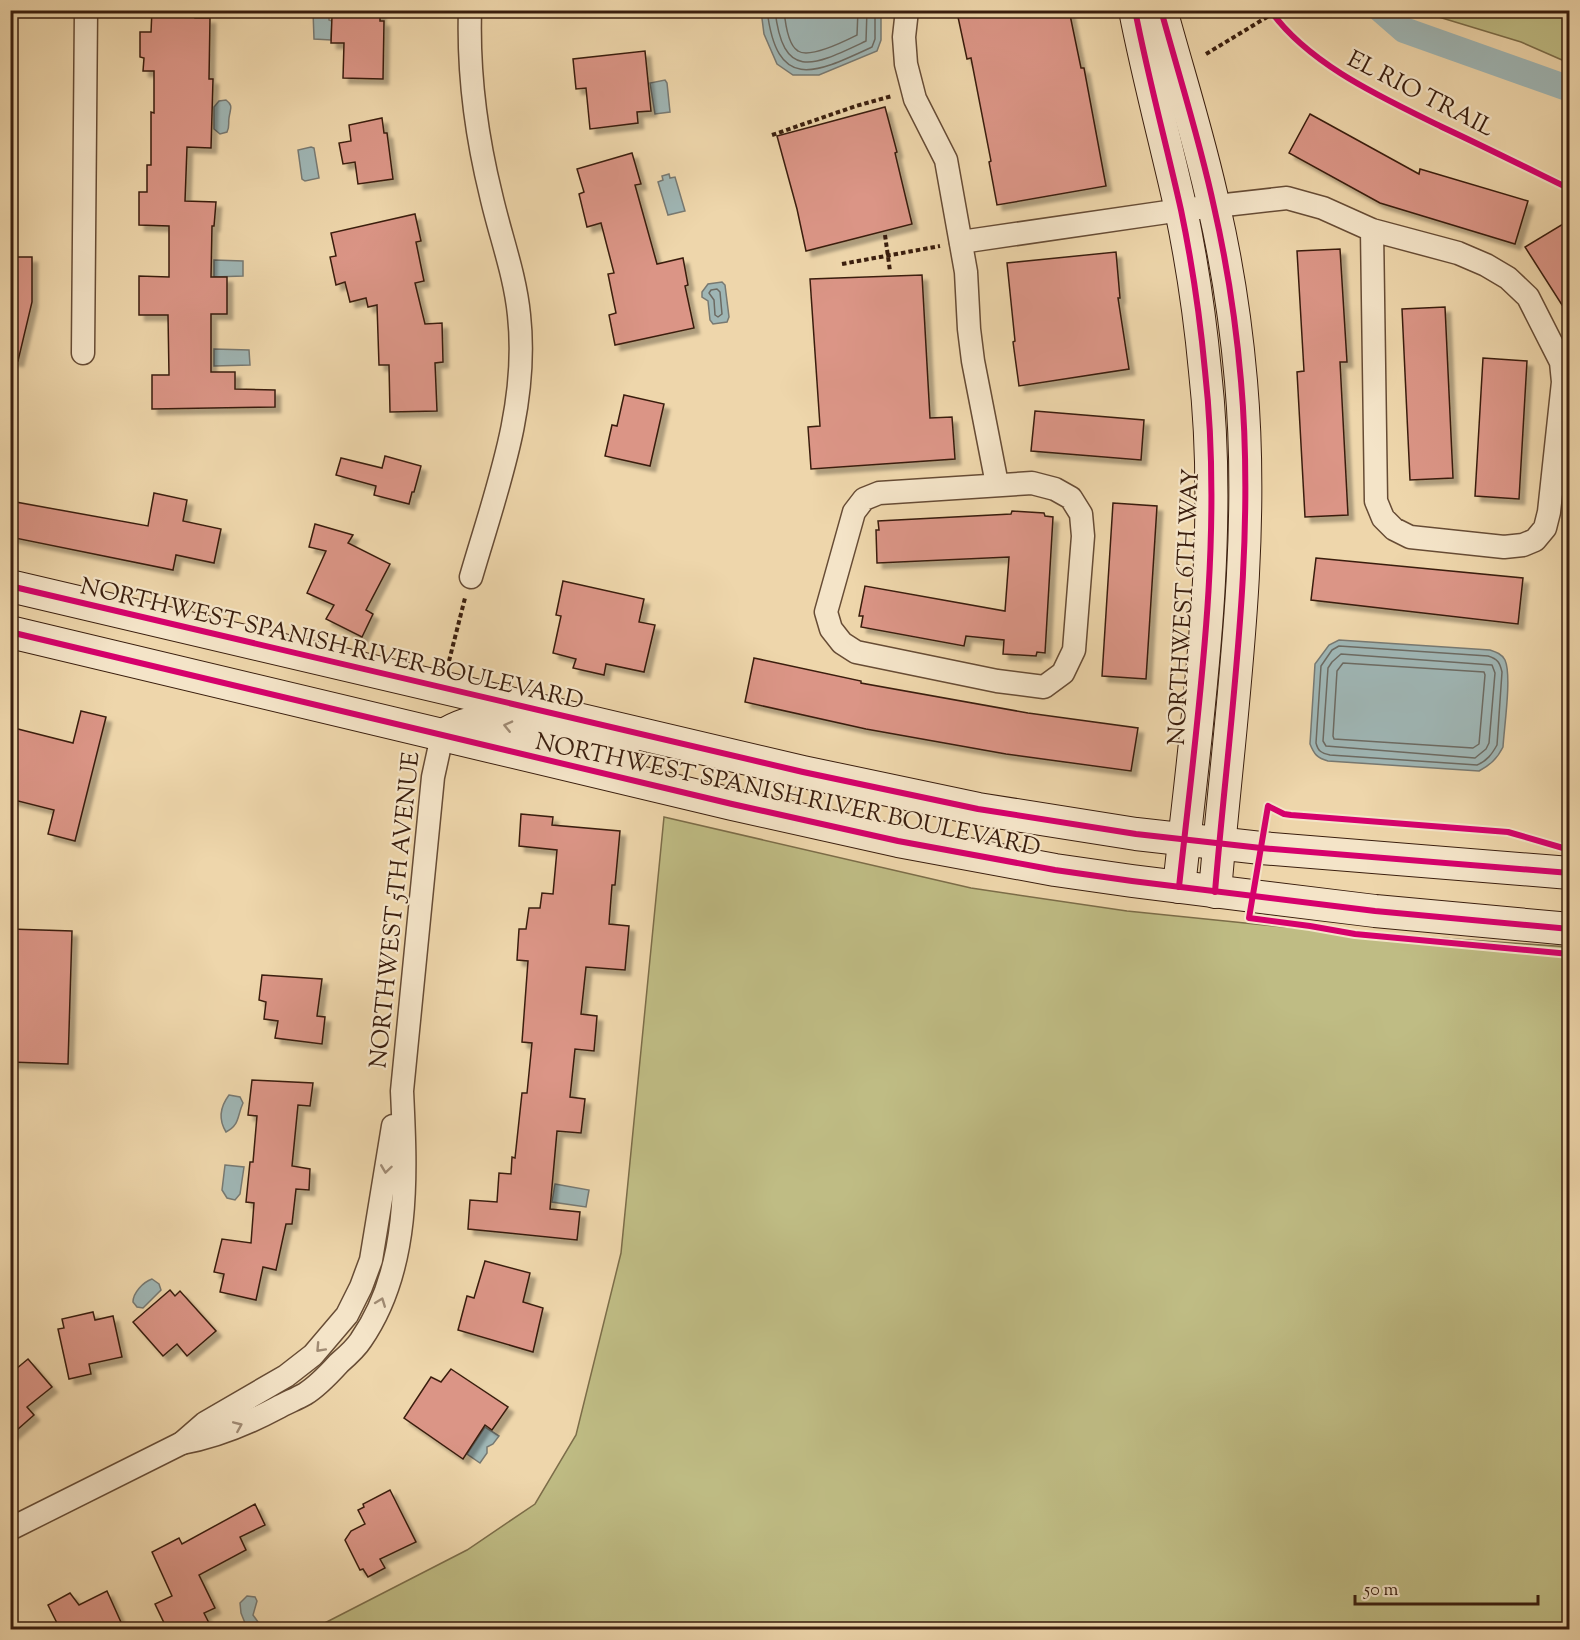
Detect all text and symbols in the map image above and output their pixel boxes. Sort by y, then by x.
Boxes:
street label: EL RIO TRAIL [1341,43,1499,146]
street label: NORTHWEST 6TH WAY [1161,468,1209,746]
street label: NORTHWEST SPANISH RIVER BOULEVARD [76,570,587,720]
one-way arrow [503,720,513,733]
street label: NORTHWEST SPANISH RIVER BOULEVARD [532,726,1043,866]
street label: NORTHWEST 5TH AVENUE [362,750,430,1070]
one-way arrow [380,1164,392,1174]
one-way arrow [374,1298,386,1309]
one-way arrow [316,1341,327,1352]
one-way arrow [232,1421,243,1433]
scale bar [1355,1568,1538,1606]
text: 50 m [1363,1578,1399,1604]

